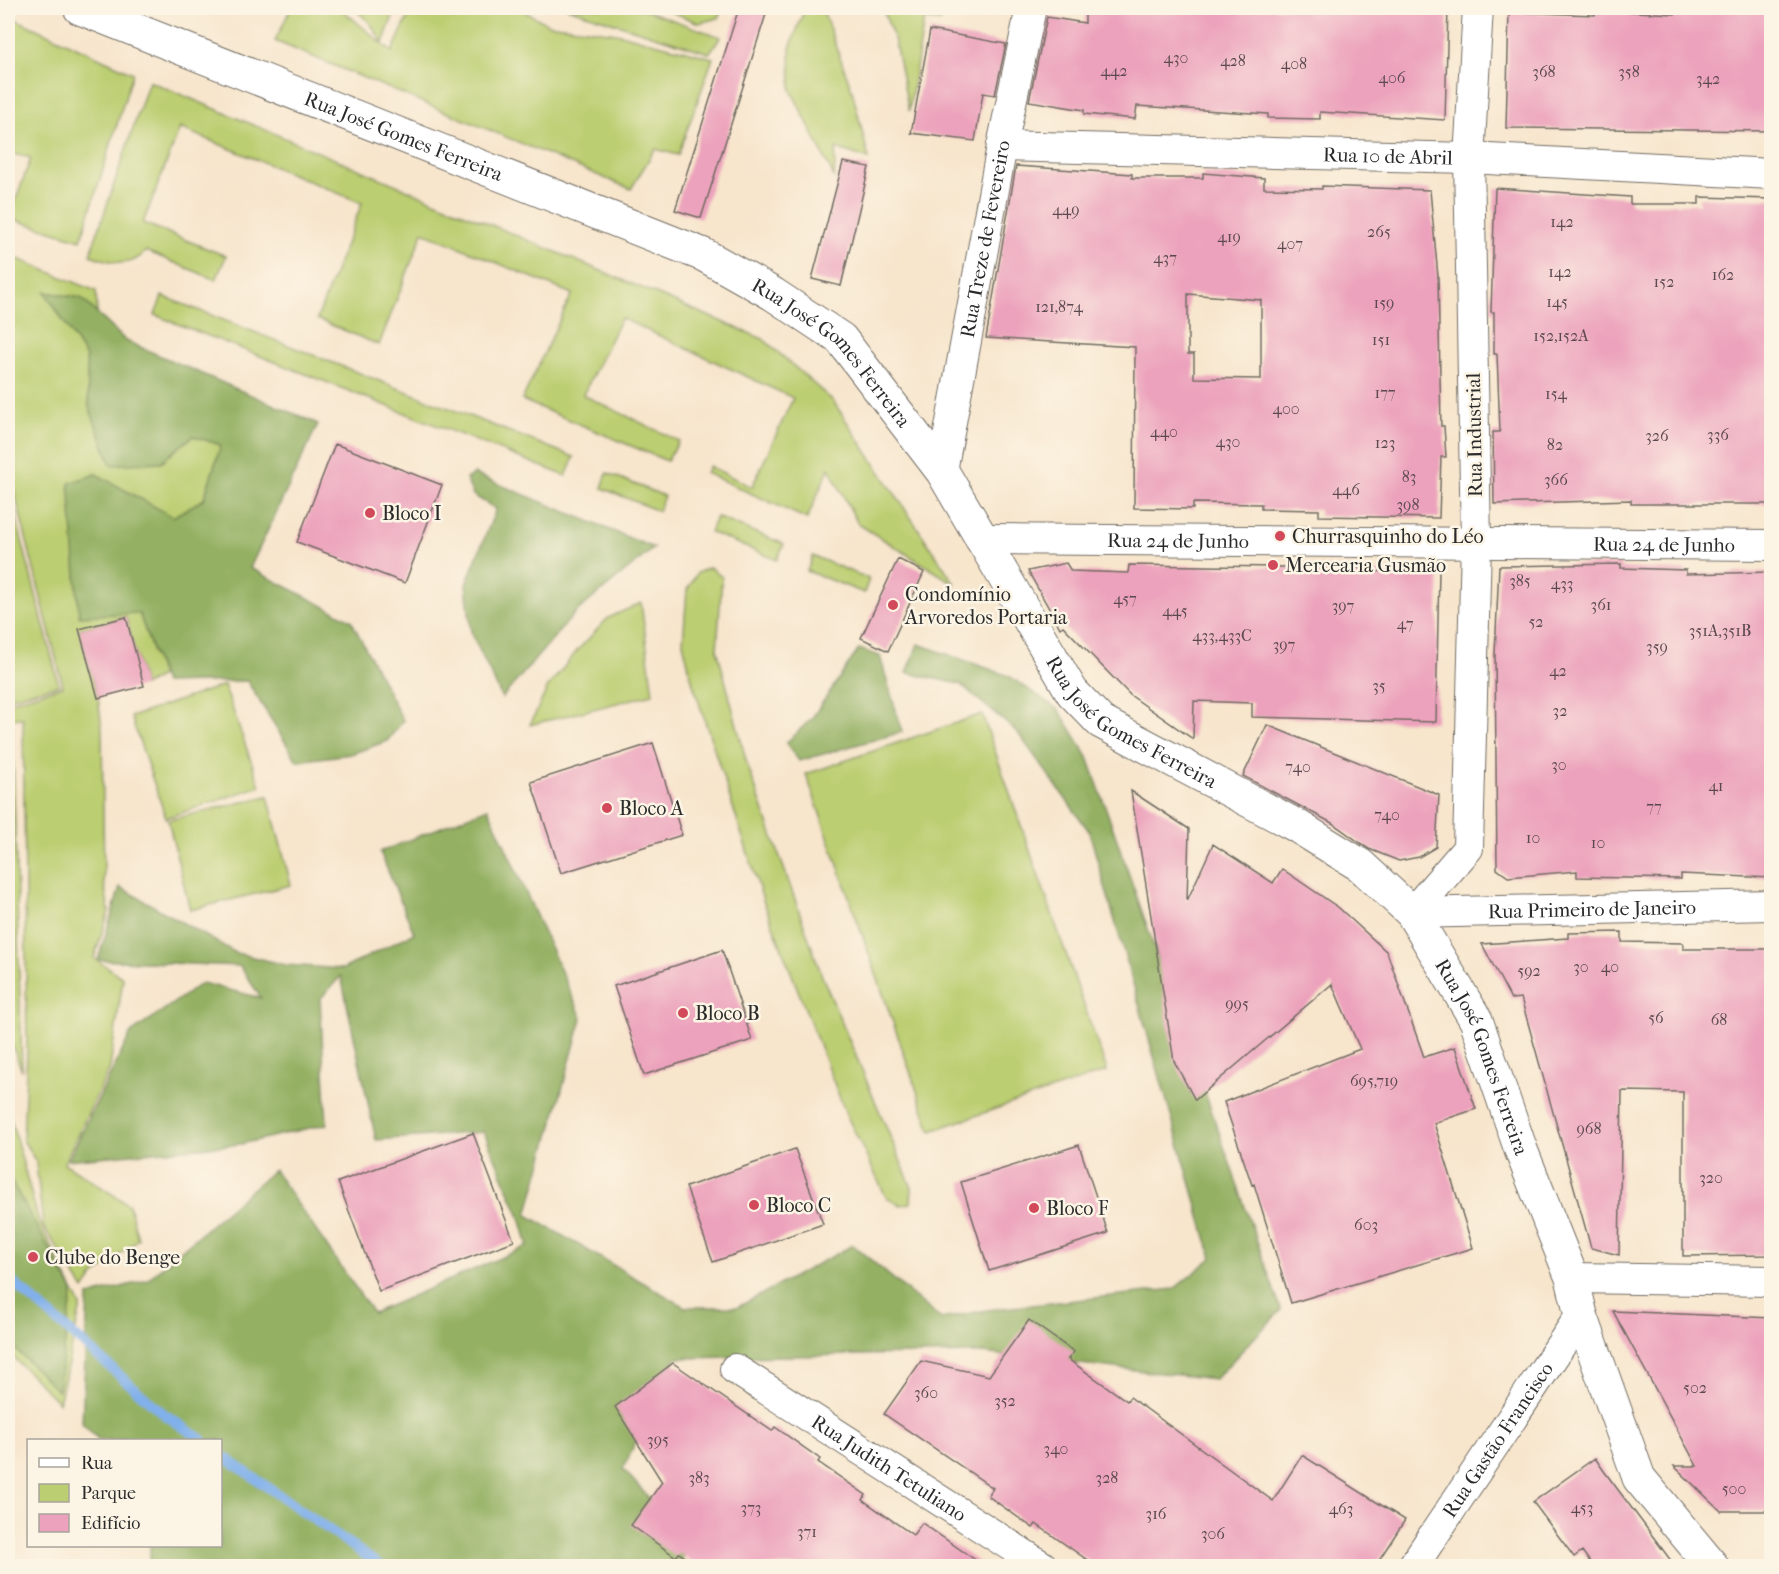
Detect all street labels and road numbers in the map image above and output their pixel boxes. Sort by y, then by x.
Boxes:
street label: Rua José Gomes Ferreira [301,87,507,186]
street label: Rua Treze de Fevereiro [956,138,1015,340]
street label: Rua 10 de Abril [1323,143,1454,170]
street label: Rua José Gomes Ferreira [748,274,916,432]
street label: Rua Industrial [1462,372,1487,497]
street label: Rua 24 de Junho [1107,529,1249,553]
street label: Rua 24 de Junho [1593,533,1735,557]
street label: Rua José Gomes Ferreira [1041,652,1221,794]
street label: Rua Primeiro de Janeiro [1488,896,1696,923]
street label: Rua José Gomes Ferreira [1430,955,1533,1159]
street label: Rua Gastão Francisco [1438,1358,1558,1522]
street label: Rua Judith Tetuliano [807,1410,970,1526]

